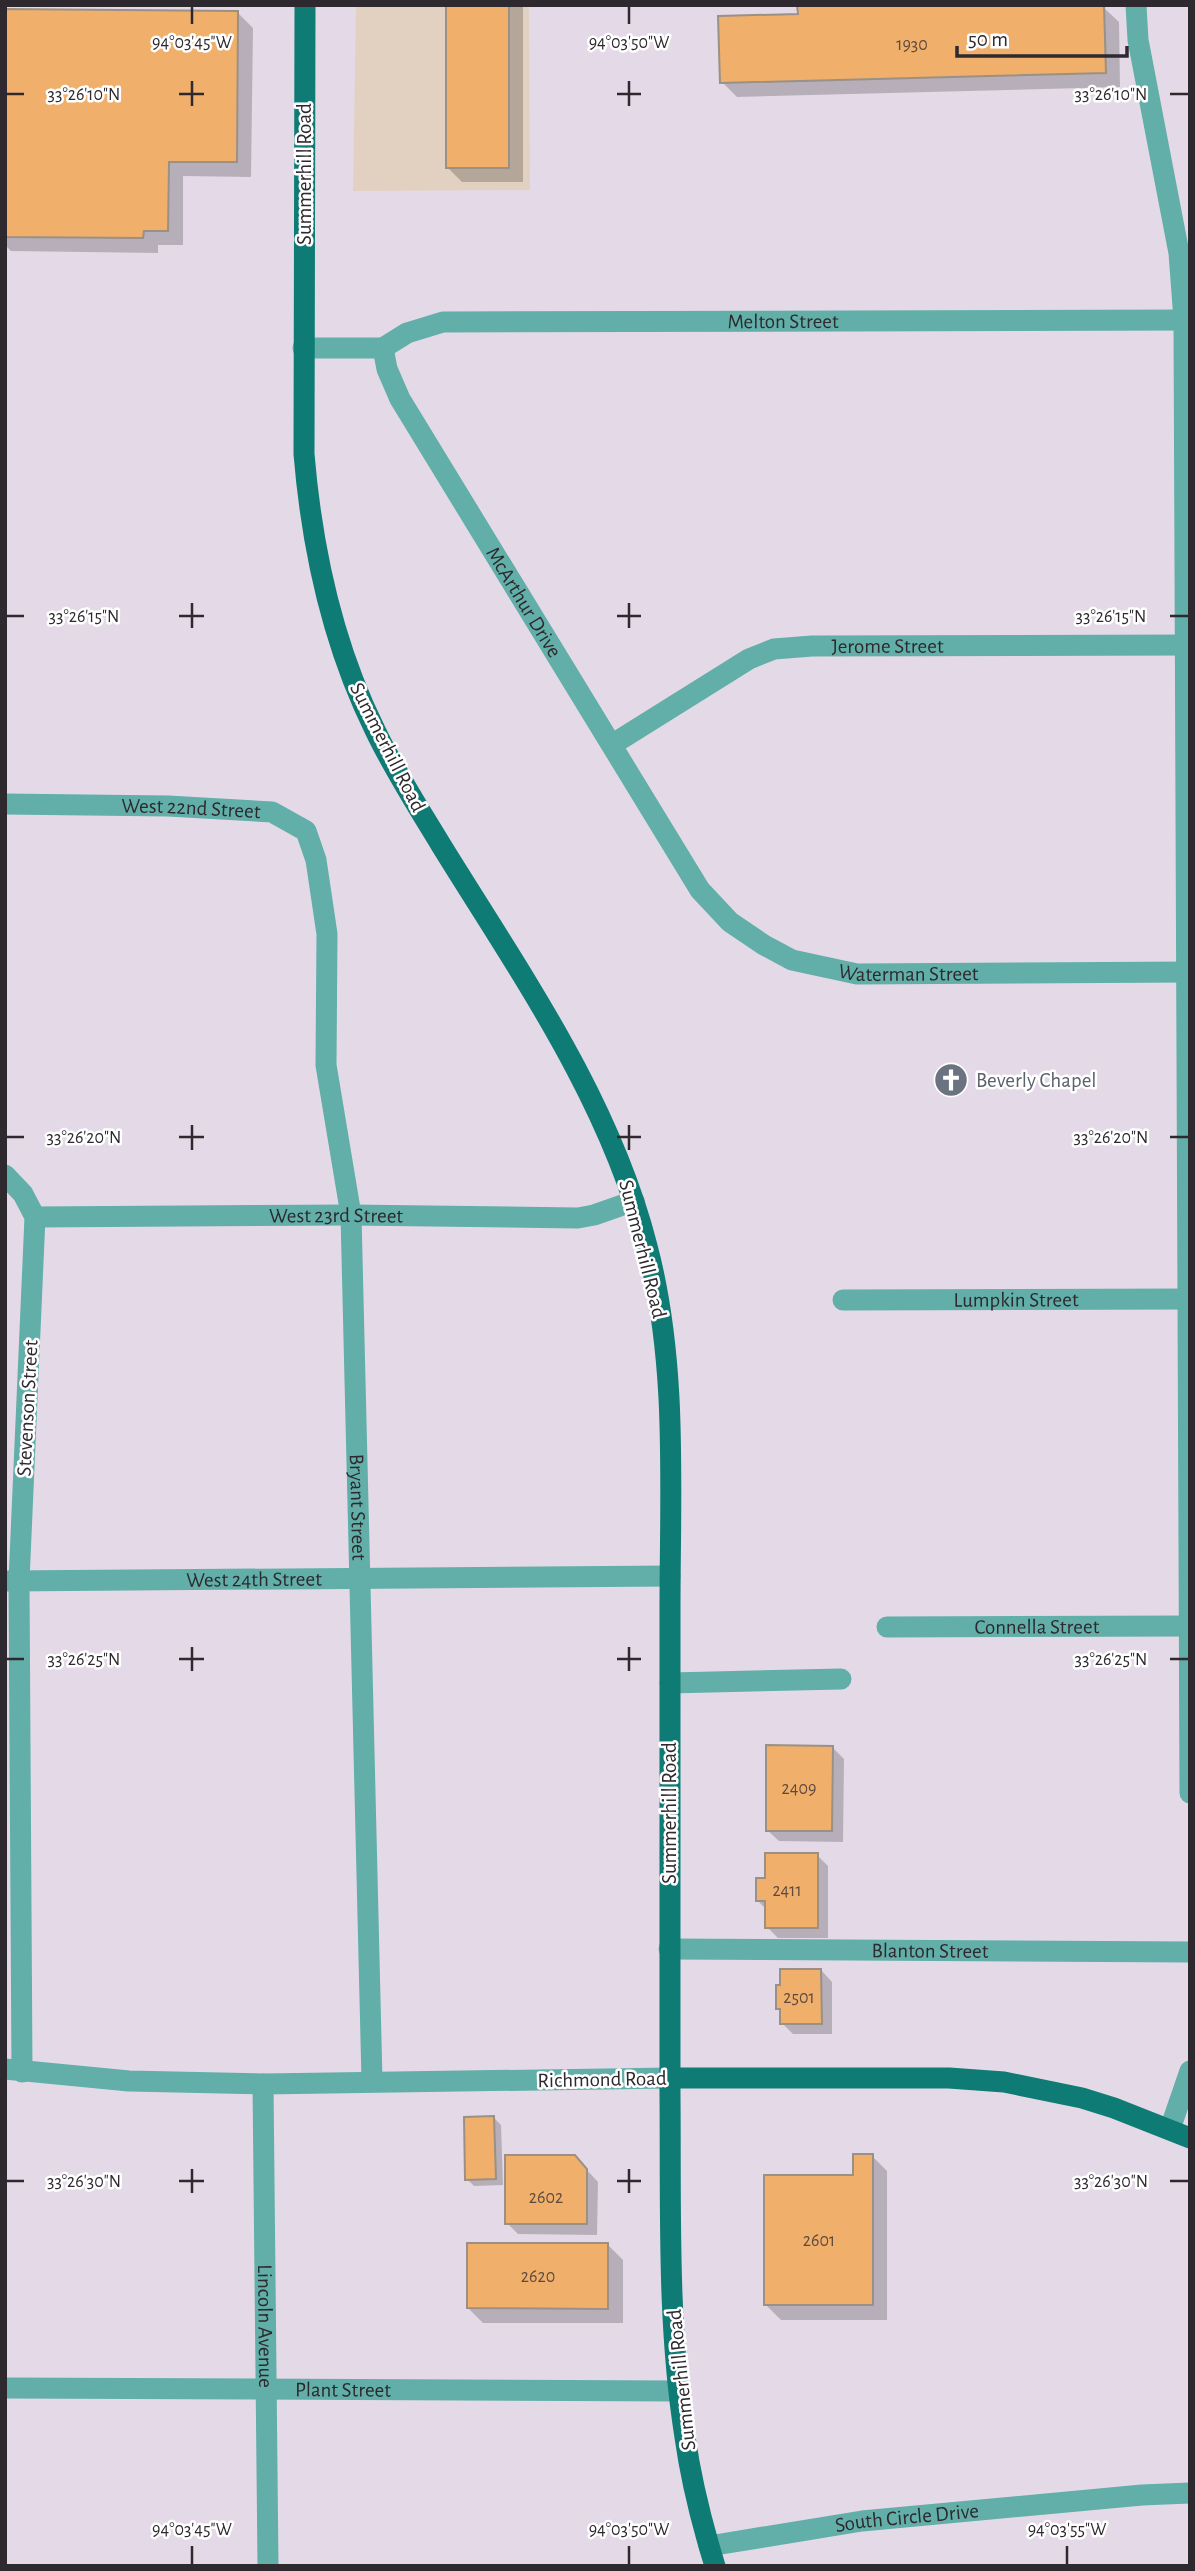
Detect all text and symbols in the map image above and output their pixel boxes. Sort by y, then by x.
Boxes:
scale bar [957,14,1127,58]
text: 50 m [968,29,1008,50]
text: 94°03'45"W [152,34,232,52]
text: 94°03'50"W [589,34,669,52]
house number: 1930 [896,36,928,54]
text: 33°26'10"N [48,86,120,104]
text: 33°26'10"N [1075,86,1147,104]
street label: Summerhill Road [294,103,315,245]
street label: Melton Street [727,311,839,332]
street label: McArthur Drive [482,543,565,661]
text: 33°26'15"N [49,608,119,626]
text: 33°26'15"N [1076,608,1146,626]
street label: Jerome Street [832,636,944,657]
street label: Summerhill Road [346,679,429,815]
street label: West 22nd Street [121,795,261,822]
street label: Waterman Street [836,960,979,985]
church icon: Beverly Chapel [932,1061,970,1099]
place label: Beverly Chapel [976,1070,1097,1091]
text: 33°26'20"N [47,1129,121,1147]
text: 33°26'20"N [1074,1129,1148,1147]
street label: Summerhill Road [615,1178,670,1321]
street label: West 23rd Street [269,1205,404,1227]
street label: Lumpkin Street [953,1289,1079,1311]
street label: Stevenson Street [13,1339,42,1477]
street label: Bryant Street [346,1454,369,1561]
street label: West 24th Street [186,1569,322,1591]
street label: Connella Street [975,1616,1100,1638]
text: 33°26'25"N [48,1651,120,1669]
text: 33°26'25"N [1075,1651,1147,1669]
street label: Summerhill Road [659,1742,680,1884]
house number: 2409 [782,1780,816,1798]
house number: 2411 [772,1882,802,1900]
street label: Blanton Street [871,1940,989,1962]
house number: 2501 [783,1989,815,2007]
street label: Richmond Road [537,2068,667,2091]
text: 33°26'30"N [47,2173,121,2191]
text: 33°26'30"N [1074,2173,1148,2191]
house number: 2602 [529,2189,563,2207]
house number: 2601 [803,2232,835,2250]
street label: Lincoln Avenue [254,2264,276,2388]
house number: 2620 [521,2268,555,2286]
street label: Summerhill Road [664,2308,699,2452]
street label: Plant Street [295,2379,391,2401]
street label: South Circle Drive [833,2500,980,2536]
text: 94°03'45"W [152,2521,232,2539]
text: 94°03'50"W [589,2521,669,2539]
text: 94°03'55"W [1028,2521,1106,2539]

